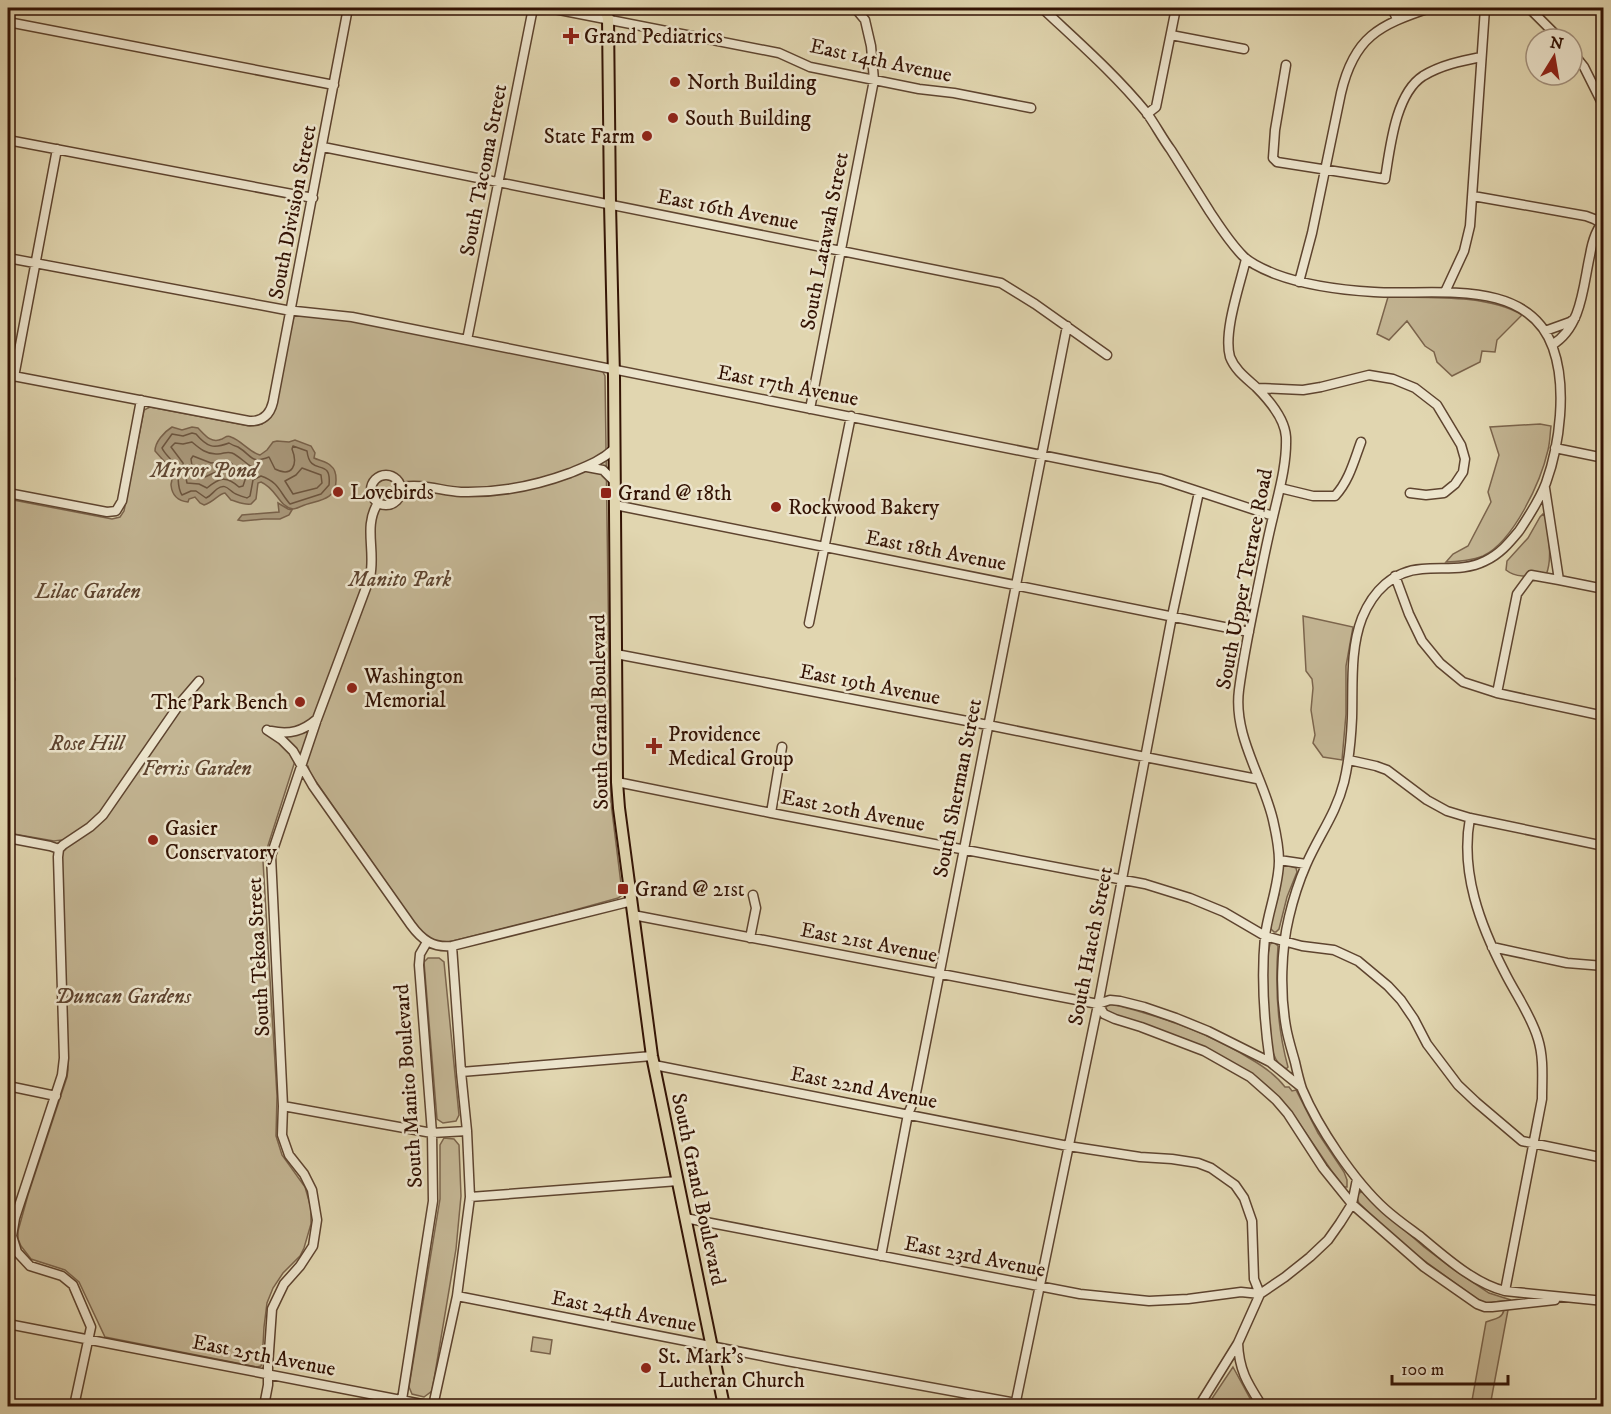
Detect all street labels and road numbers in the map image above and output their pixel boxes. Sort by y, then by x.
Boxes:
street label: East 14th Avenue [807,33,955,89]
street label: South Tacoma Street [455,82,513,258]
street label: South Division Street [263,123,323,302]
street label: South Latawah Street [795,150,855,332]
street label: East 16th Avenue [655,184,801,236]
street label: East 17th Avenue [715,360,861,412]
street label: South Upper Terrace Road [1211,466,1279,692]
street label: East 18th Avenue [863,525,1009,577]
street label: South Grand Boulevard [585,613,615,810]
street label: East 19th Avenue [797,659,943,711]
street label: South Sherman Street [928,696,988,880]
street label: East 20th Avenue [778,784,927,838]
street label: South Hatch Street [1063,864,1119,1028]
street label: South Tekoa Street [242,876,276,1037]
street label: East 21st Avenue [798,917,940,969]
street label: South Manito Boulevard [389,983,429,1189]
street label: East 22nd Avenue [788,1061,940,1115]
street label: South Grand Boulevard [665,1091,731,1288]
street label: East 23rd Avenue [902,1231,1048,1283]
street label: East 24th Avenue [549,1285,699,1339]
street label: East 25th Avenue [190,1329,338,1383]

